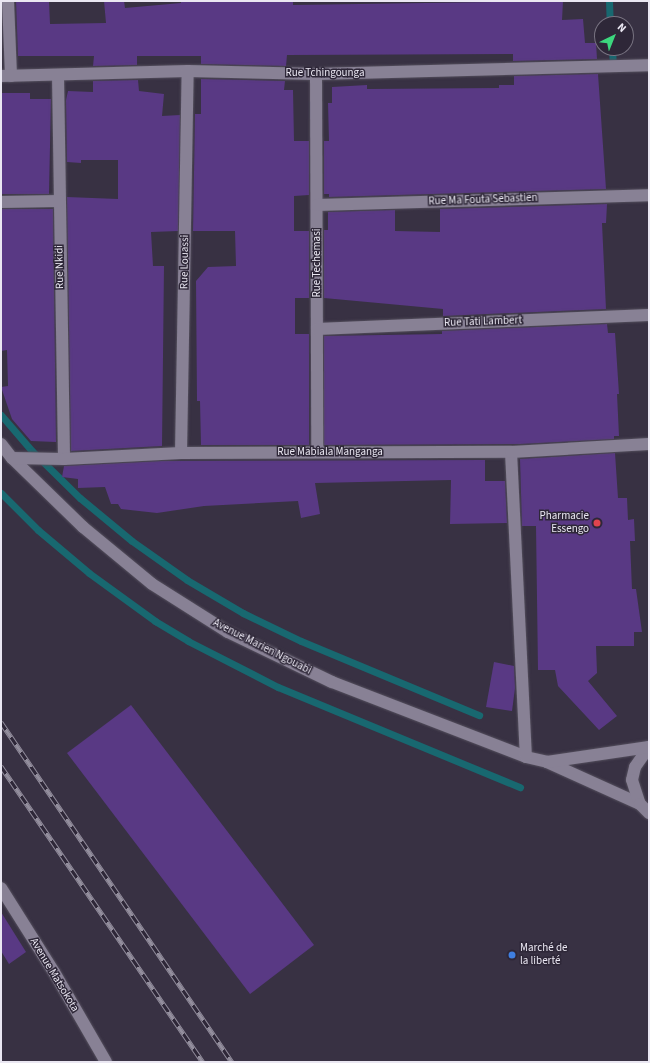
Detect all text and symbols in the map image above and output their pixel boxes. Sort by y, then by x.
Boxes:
north arrow [594,16,634,56]
text: N [614,20,630,36]
street label: Rue Tchingounga [285,66,365,80]
street label: Rue Ma Fouta Sebastien [428,191,538,209]
street label: Rue Techemasi [310,229,324,297]
street label: Rue Louassi [178,235,192,289]
street label: Rue Nkidi [53,245,67,289]
street label: Rue Tati Lambert [444,314,522,330]
street label: Rue Mabiala Manganga [277,445,383,459]
place label: Pharmacie Essengo [540,510,589,536]
marker: Pharmacie Essengo [592,518,602,528]
street label: Avenue Marien Ngouabi [211,616,313,678]
street label: Avenue Matsokota [27,936,81,1014]
place label: Marché de la liberté [520,942,567,968]
marker: Marché de la liberté [507,950,517,960]

